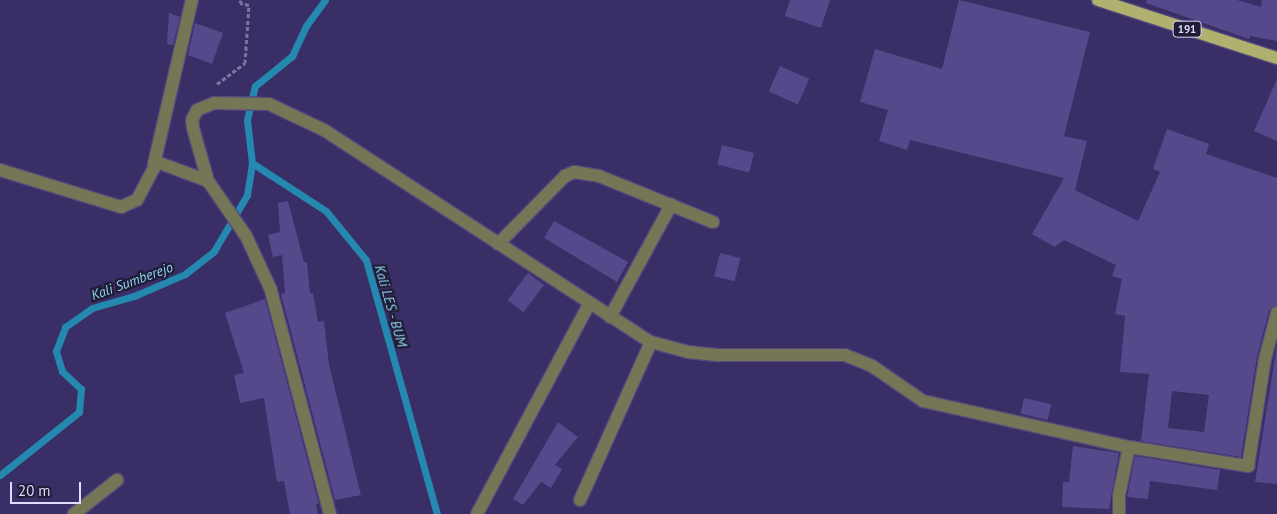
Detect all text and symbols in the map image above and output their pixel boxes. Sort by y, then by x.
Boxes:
road number: 191 [1172,20,1202,38]
water label: Kali Sumberejo [89,258,175,304]
water label: Kali LES - BUM [371,262,411,350]
scale bar [12,472,84,504]
text: 20 m [18,481,51,500]

